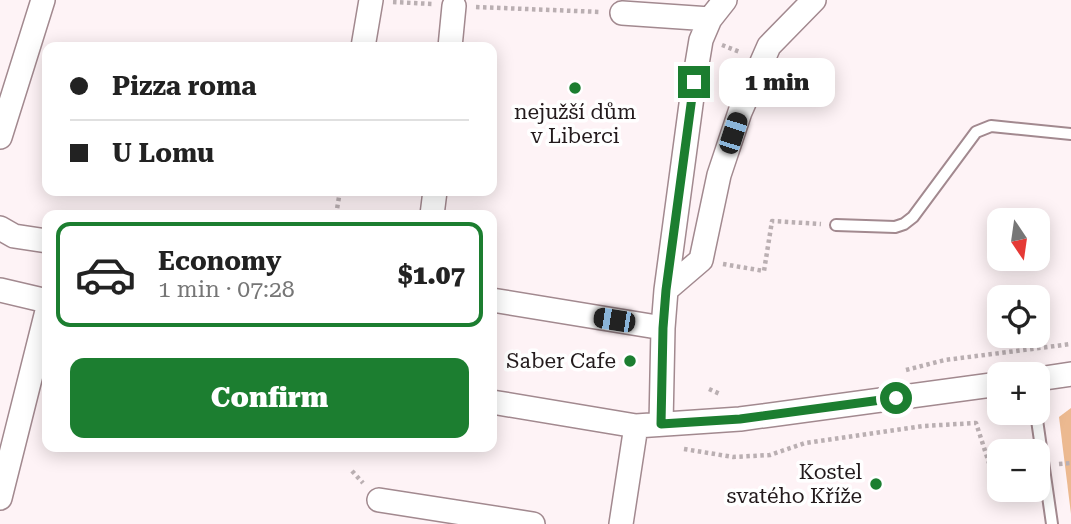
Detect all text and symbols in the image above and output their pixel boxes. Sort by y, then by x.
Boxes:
callout: 1 min [718,57,834,106]
route end [678,66,710,98]
text: 1 min [745,69,809,96]
text: Pizza roma [112,71,256,101]
marker: nejužší dům v Liberci [567,80,583,96]
place label: nejužší dům v Liberci [514,100,636,148]
car [717,110,750,156]
text: U Lomu [112,138,214,168]
north arrow [987,208,1050,271]
map controls [987,208,1050,502]
icon: car [74,243,137,306]
text: Economy [158,246,281,276]
text: $1.07 [398,260,465,290]
text: 1 min · 07:28 [158,276,295,303]
button: locate [987,285,1050,348]
car [592,306,637,334]
place label: Saber Cafe [506,349,616,373]
marker: Saber Cafe [622,353,638,369]
button: Confirm [70,358,469,438]
button: + [987,362,1050,425]
route start [880,382,912,414]
button: − [987,439,1050,502]
place label: Kostel svatého Kříže [727,460,863,508]
marker: Kostel svatého Kříže [868,476,884,492]

